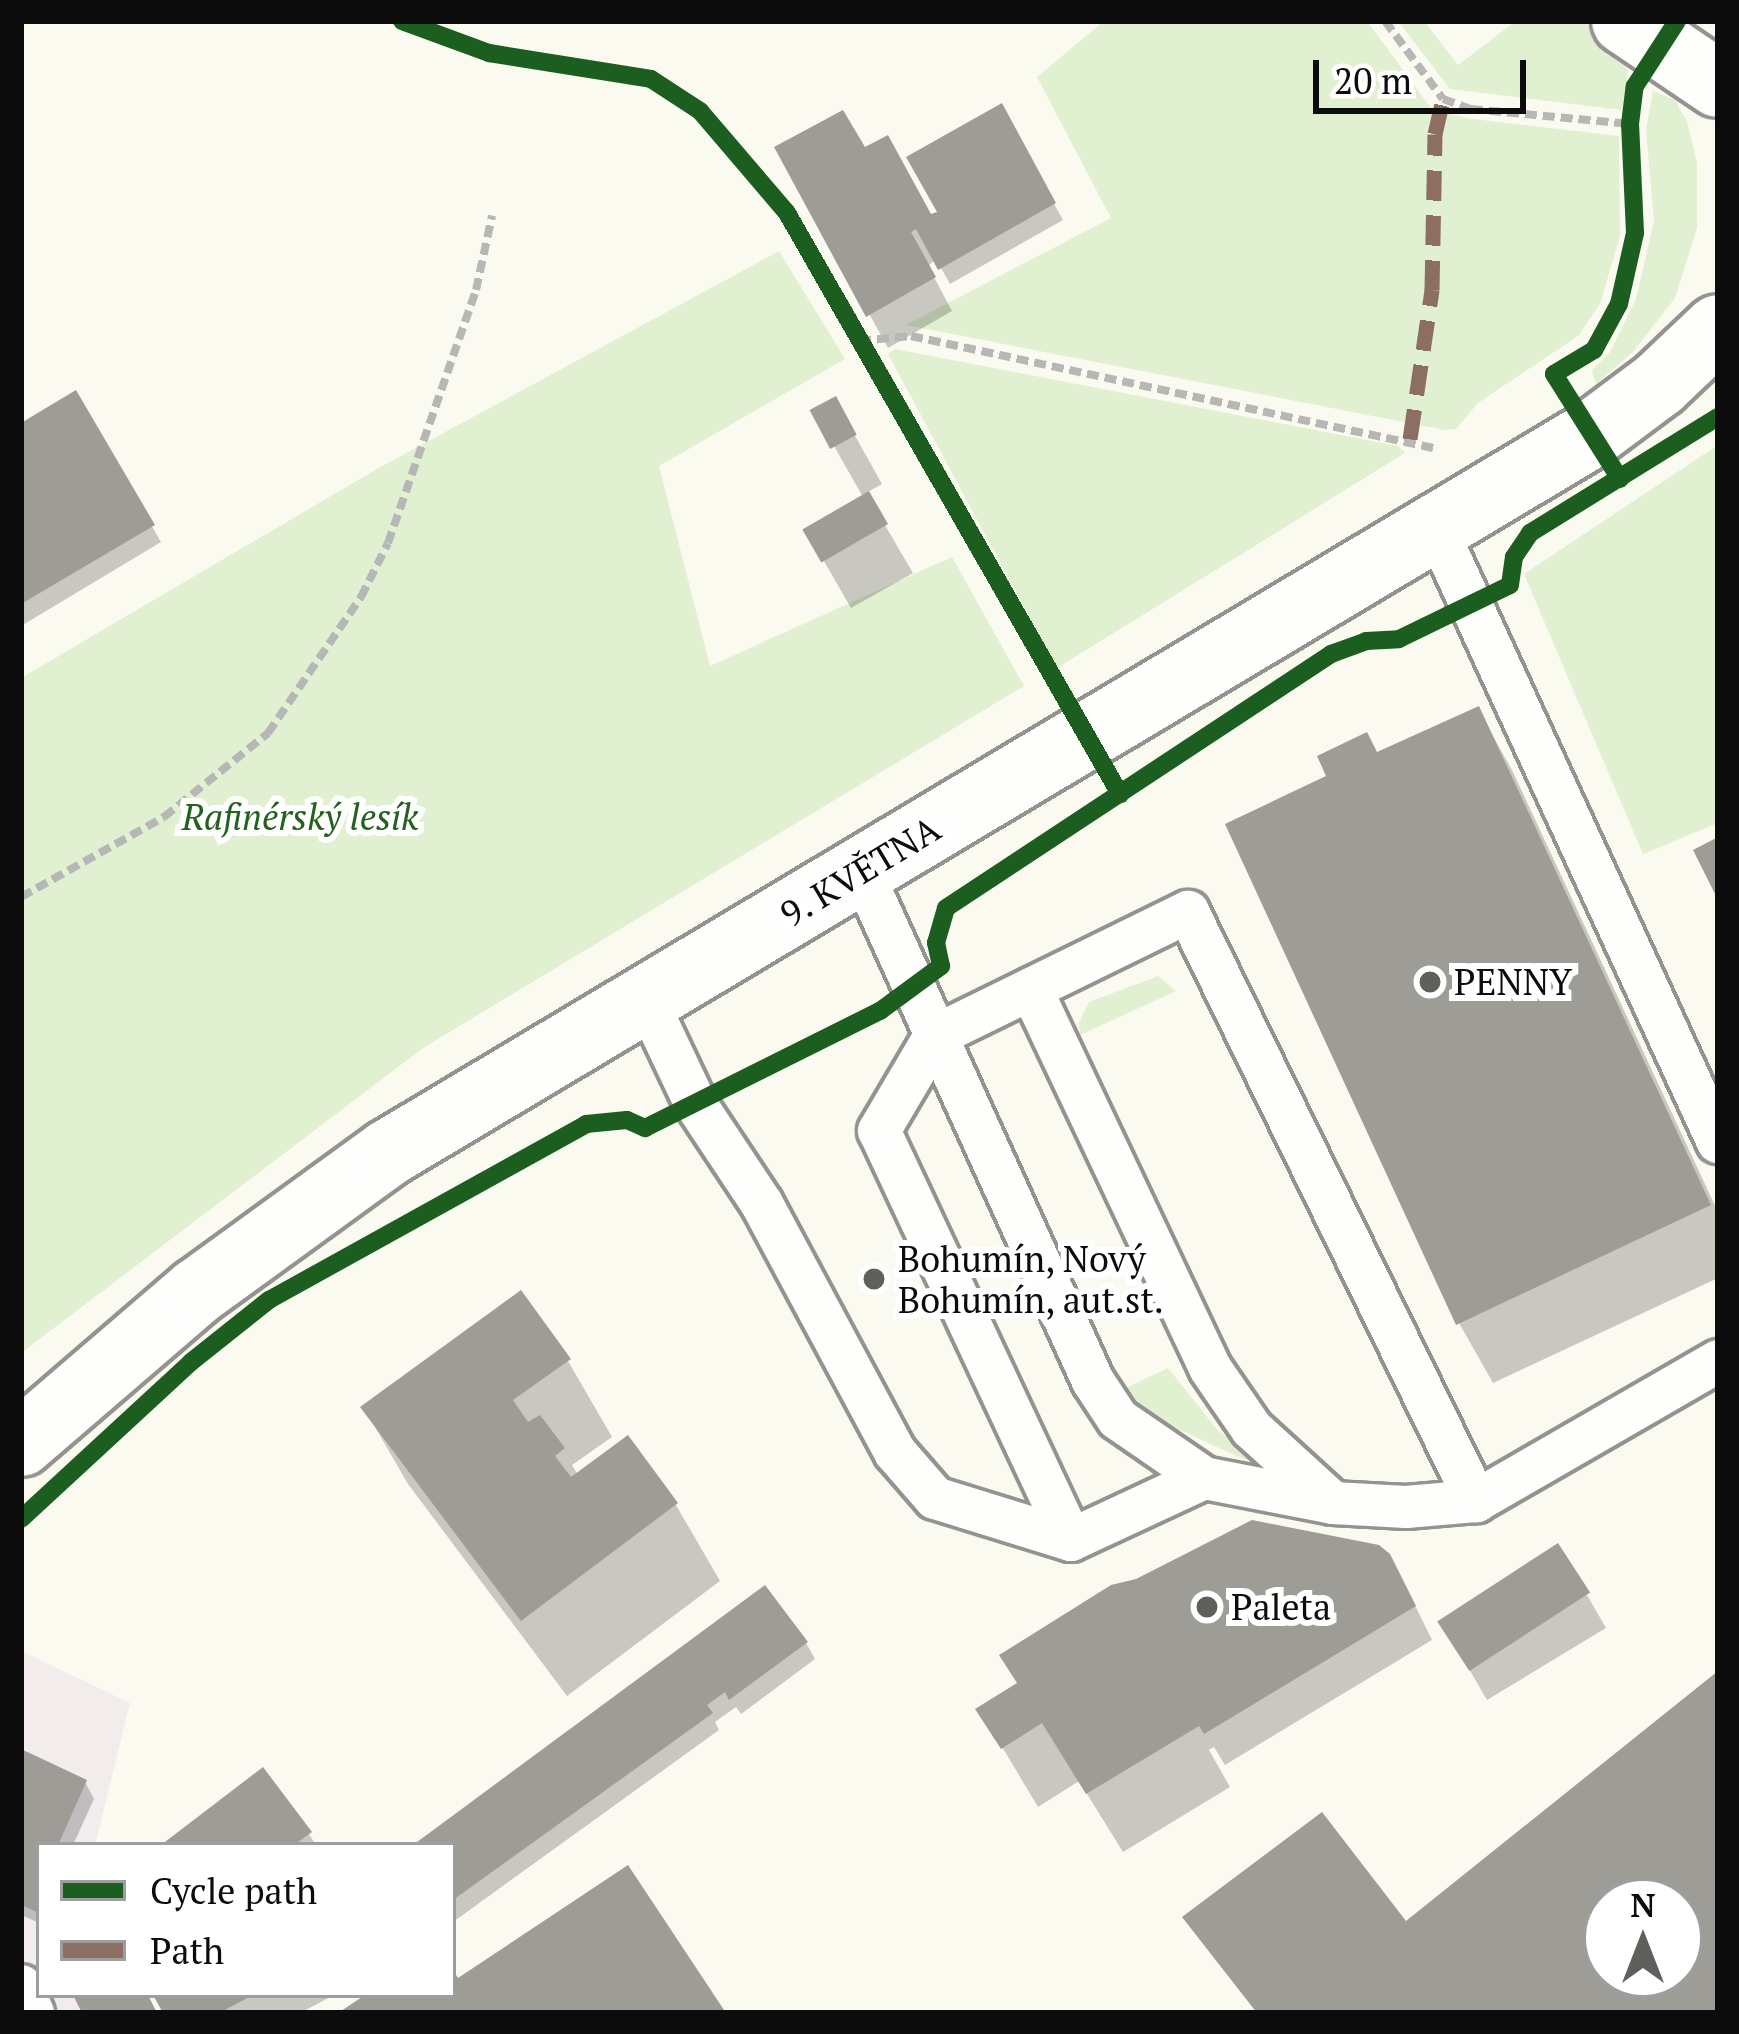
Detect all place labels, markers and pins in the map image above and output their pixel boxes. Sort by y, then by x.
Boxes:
place label: PENNY [1454,960,1572,1004]
marker: PENNY [1417,969,1443,995]
place label: Bohumín, Nový Bohumín, aut.st. [898,1236,1165,1321]
marker: Bohumín, Nový Bohumín, aut.st. [861,1266,887,1292]
place label: Paleta [1231,1585,1331,1629]
marker: Paleta [1194,1594,1220,1620]

